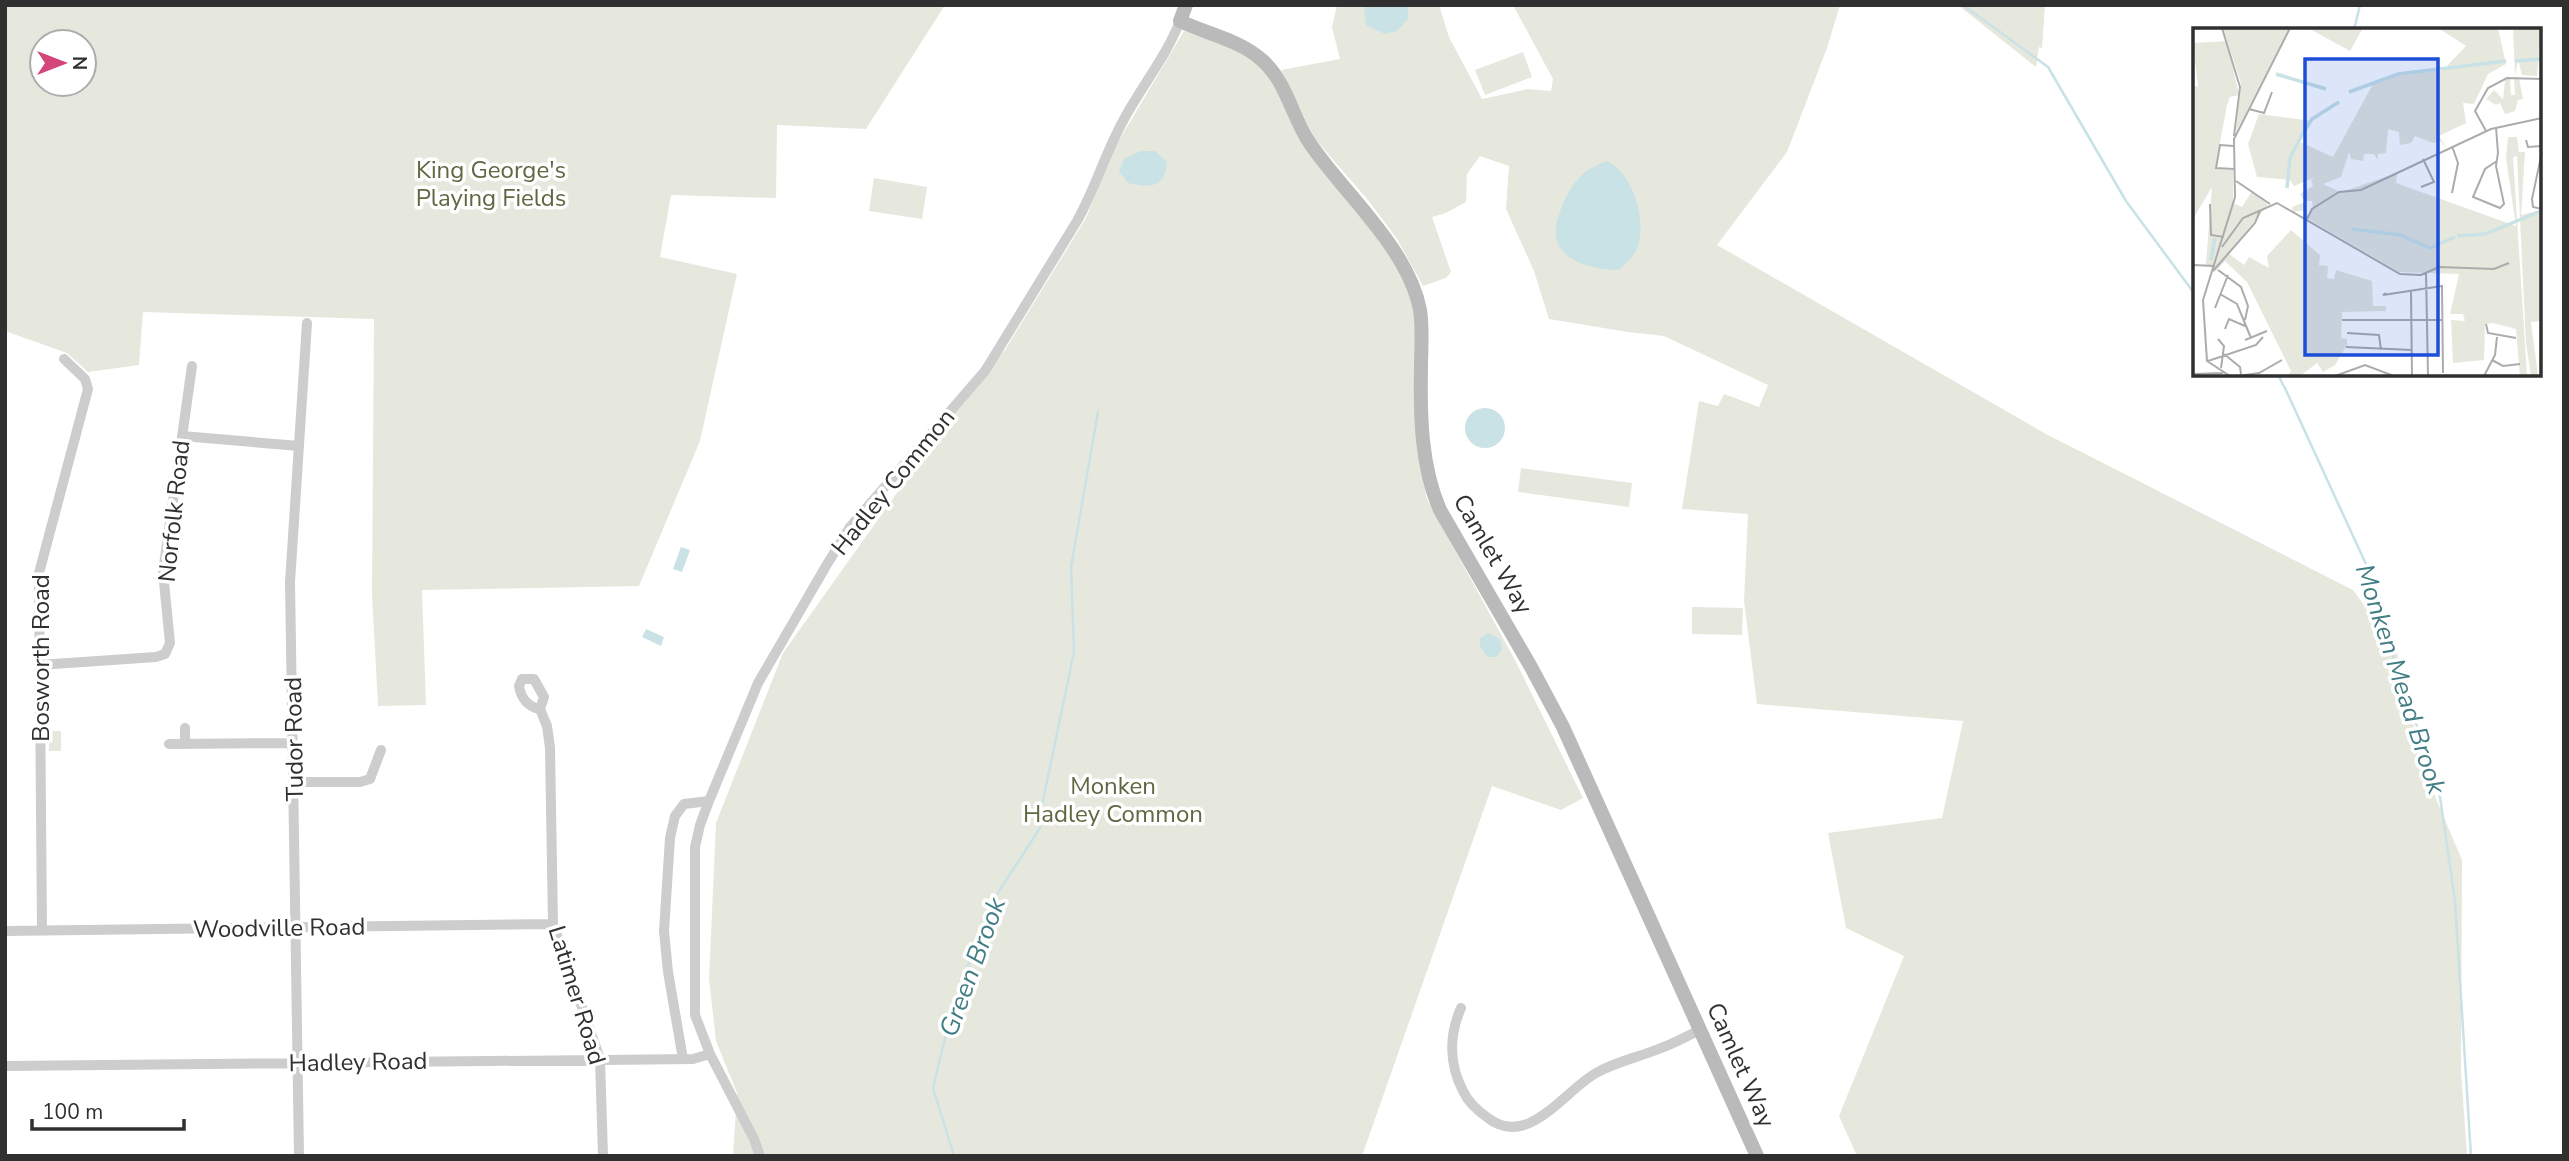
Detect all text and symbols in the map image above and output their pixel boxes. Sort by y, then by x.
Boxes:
north arrow [28,28,98,98]
inset map [2193,28,2541,376]
text: N [66,56,92,70]
park label: King George's Playing Fields [416,154,566,214]
street label: Hadley Common [824,402,962,562]
street label: Norfolk Road [151,438,197,584]
street label: Camlet Way [1446,488,1541,620]
water label: Monken Mead Brook [2347,560,2455,800]
street label: Bosworth Road [25,574,57,742]
street label: Tudor Road [277,677,311,801]
park label: Monken Hadley Common [1023,770,1203,830]
water label: Green Brook [931,892,1014,1042]
street label: Woodville Road [192,910,366,946]
street label: Latimer Road [541,922,613,1068]
street label: Camlet Way [1699,998,1783,1133]
street label: Hadley Road [288,1045,428,1079]
scale bar [32,1088,184,1132]
text: 100 m [42,1098,103,1126]

